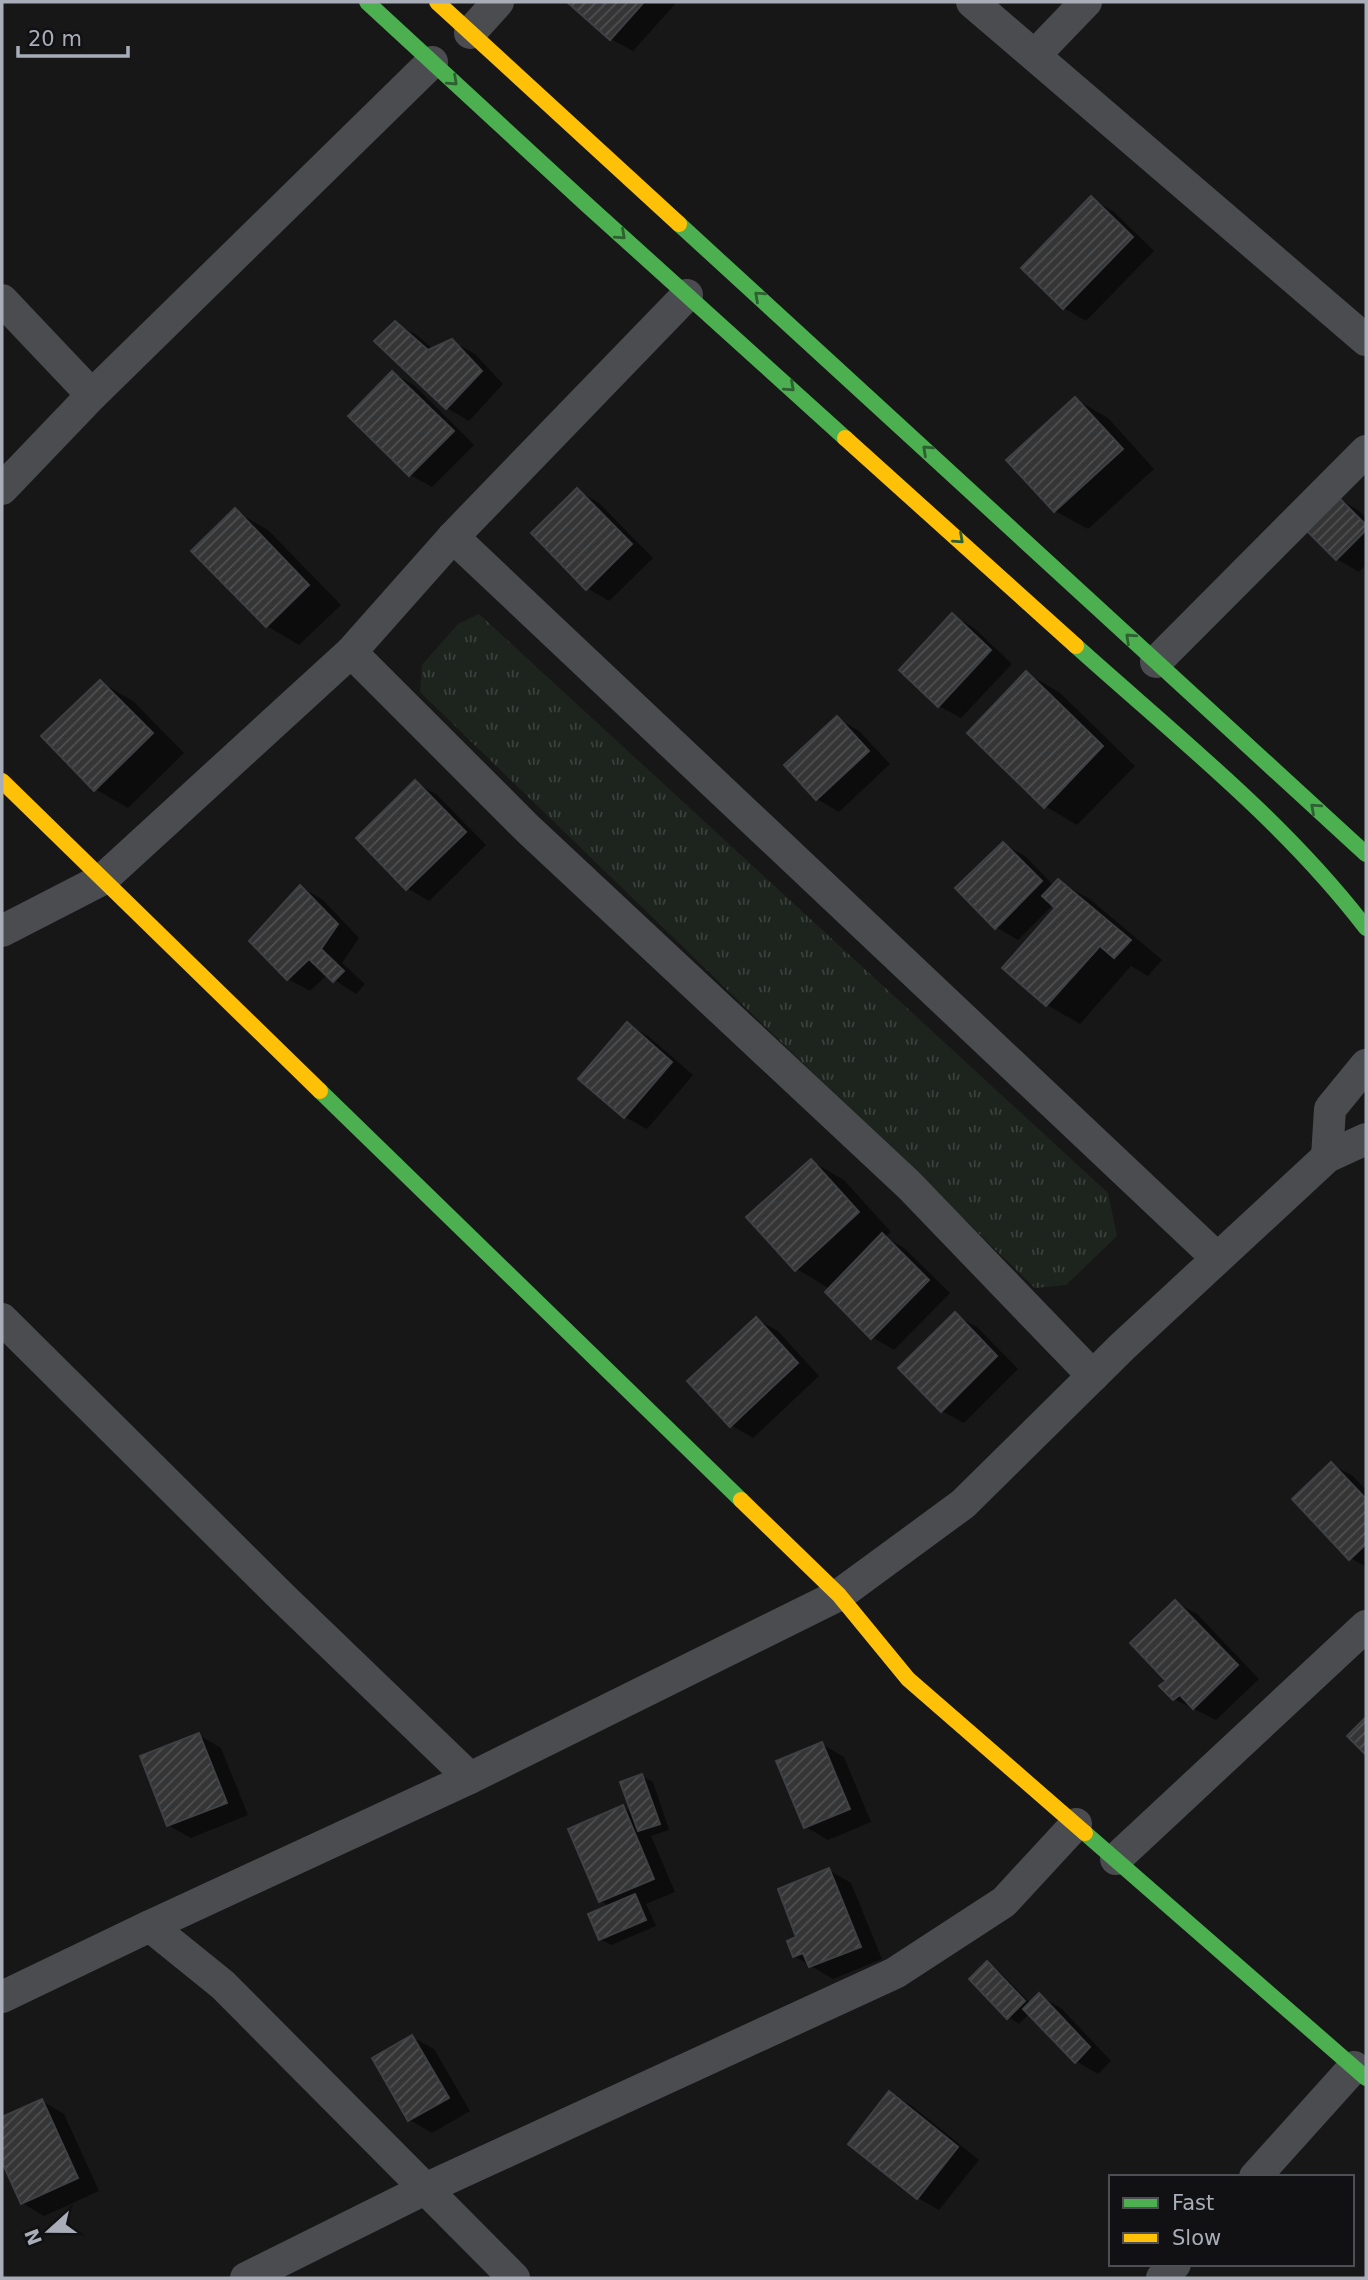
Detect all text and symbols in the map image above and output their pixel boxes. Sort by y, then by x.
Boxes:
scale bar [18,14,128,58]
text: 20 m [28,27,82,51]
one-way arrow [445,73,458,86]
one-way arrow [613,227,626,239]
one-way arrow [754,292,767,305]
one-way arrow [782,379,795,391]
one-way arrow [922,446,935,459]
one-way arrow [951,531,964,544]
one-way arrow [1125,634,1138,646]
one-way arrow [1310,804,1323,817]
legend [1109,2175,1354,2266]
text: Fast [1172,2191,1214,2215]
north arrow [14,2196,84,2266]
text: N [20,2226,46,2248]
text: Slow [1172,2226,1221,2250]

